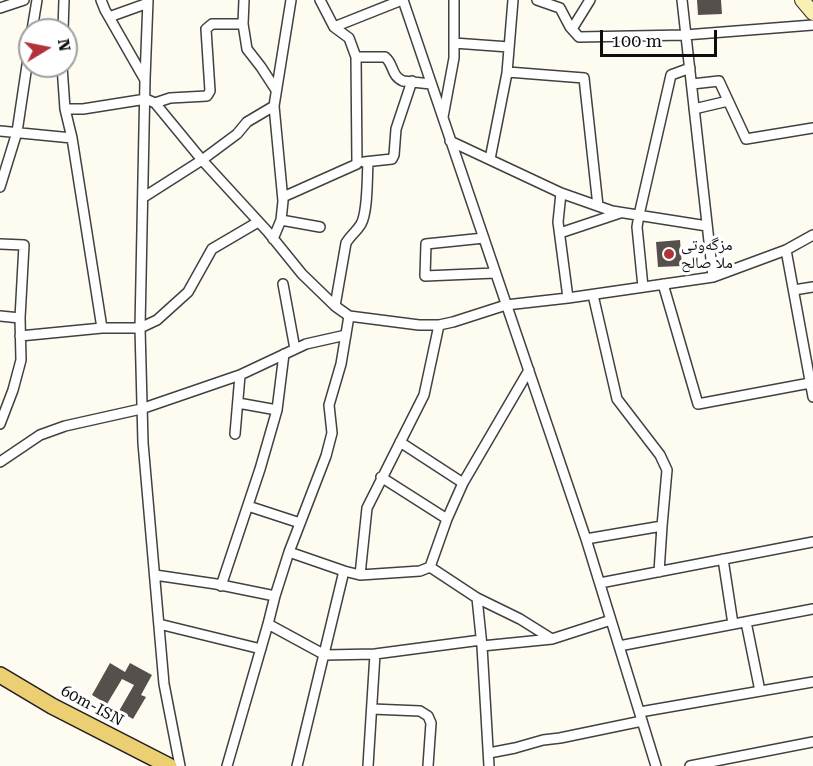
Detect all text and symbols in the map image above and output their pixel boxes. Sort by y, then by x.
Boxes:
north arrow [18,18,78,78]
scale bar [603,18,720,56]
text: 100 m [611,30,662,51]
text: N [54,37,75,53]
place label: مزگه‌وتی ملا صالح [681,235,733,273]
marker: مزگه‌وتی ملا صالح [662,247,676,261]
street label: 60m-ISN [57,681,127,731]

